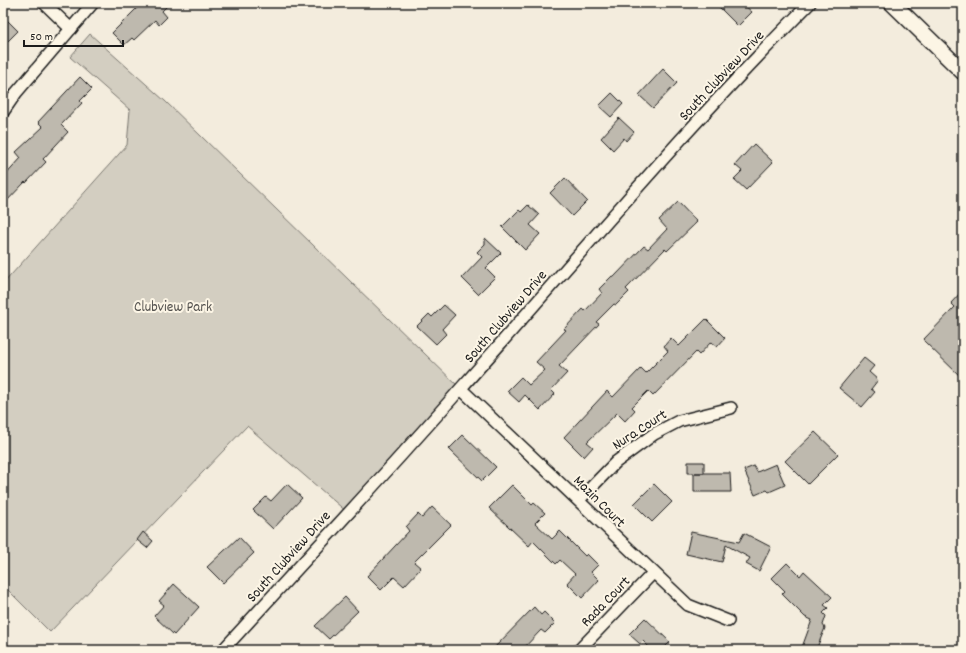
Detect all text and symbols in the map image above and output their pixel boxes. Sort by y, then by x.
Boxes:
scale bar [24,22,123,48]
street label: South Clubview Drive [674,26,771,127]
text: 50 m [30,29,53,46]
street label: South Clubview Drive [460,266,553,369]
park label: Clubview Park [134,297,212,319]
street label: Nura Court [608,404,672,457]
street label: Mazin Court [567,471,630,534]
street label: South Clubview Drive [242,506,337,608]
street label: Rada Court [576,572,637,633]

